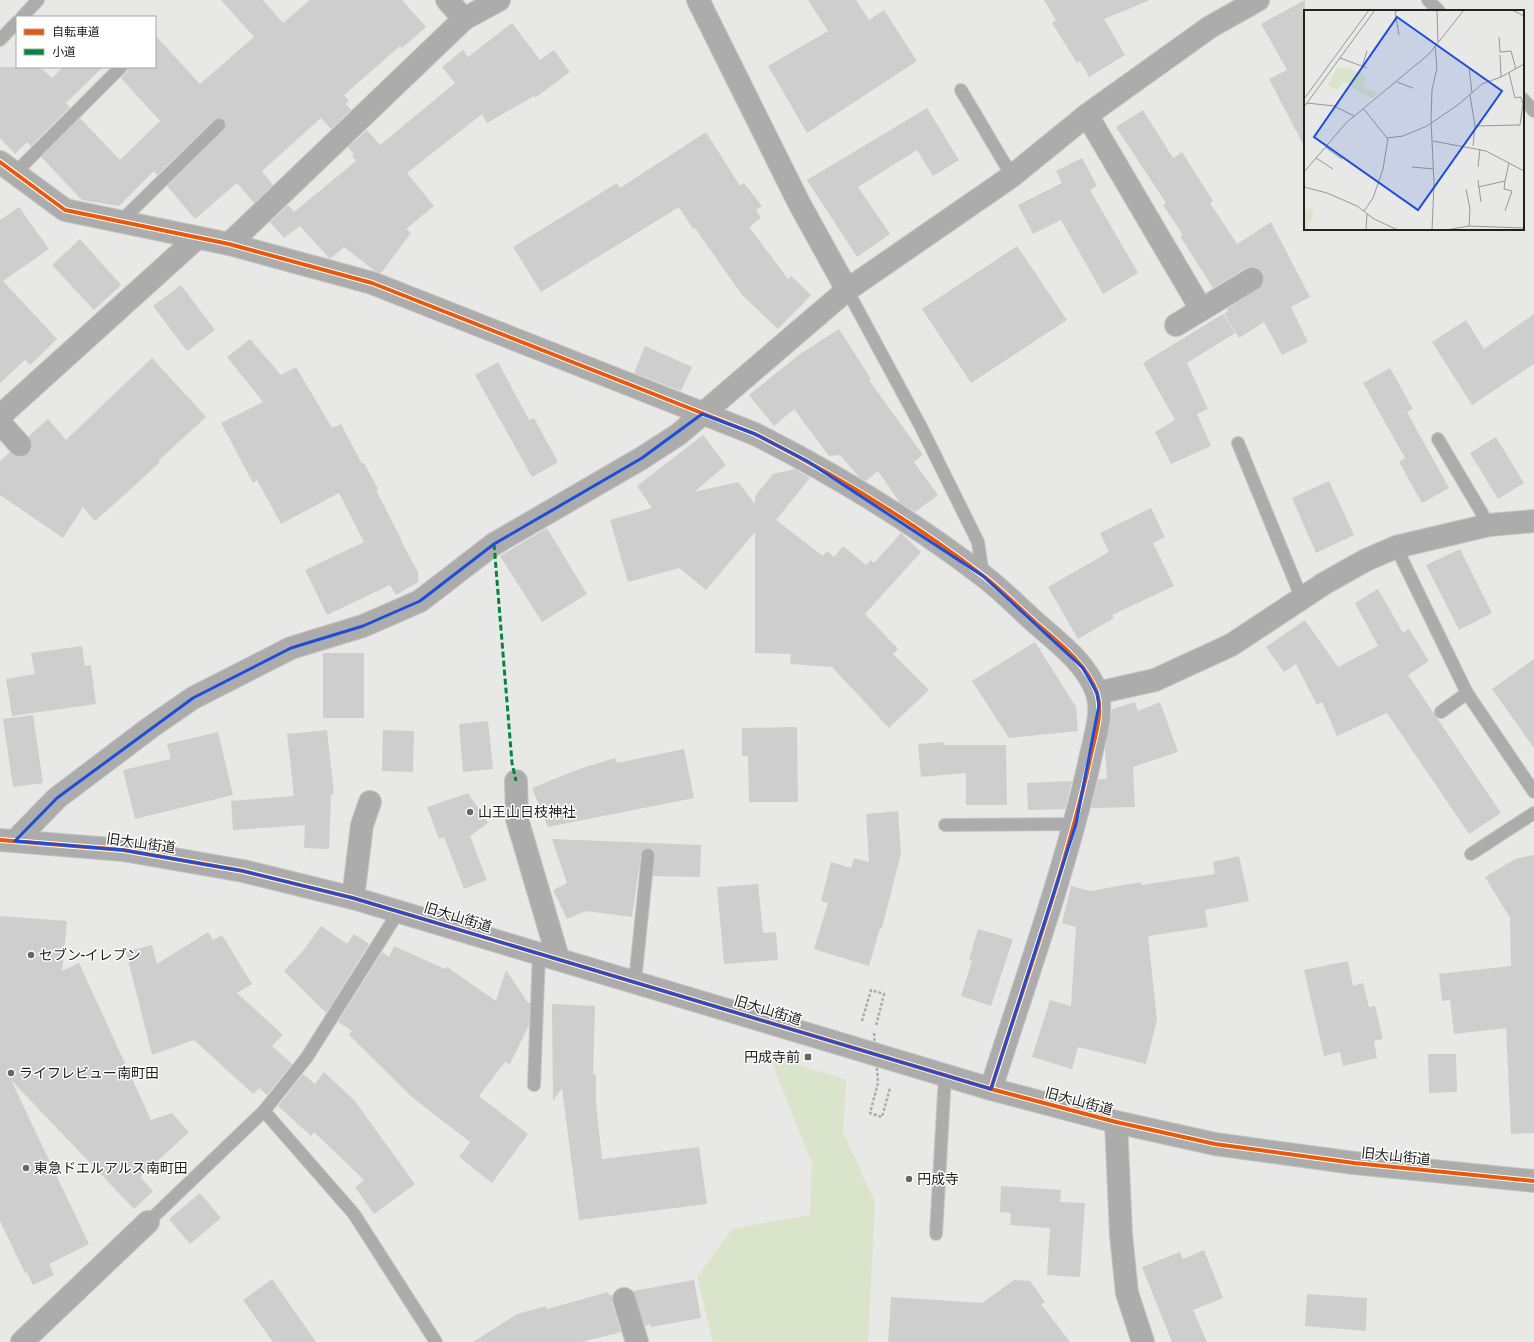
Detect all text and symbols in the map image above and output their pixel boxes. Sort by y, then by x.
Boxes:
inset map [1304,10,1524,230]
legend [16,16,156,68]
text: 自転車道 [52,24,100,40]
text: 小道 [52,44,76,60]
place label: 山王山日枝神社 [478,803,576,821]
marker: 山王山日枝神社 [465,807,475,817]
street label: 旧大山街道 [105,829,177,857]
street label: 旧大山街道 [422,898,494,936]
place label: セブン-イレブン [39,946,141,964]
marker: セブン-イレブン [26,950,36,960]
street label: 旧大山街道 [732,991,804,1029]
place label: 円成寺前 [744,1048,800,1066]
marker: 円成寺前 [803,1052,813,1062]
place label: ライフレビュー南町田 [19,1064,159,1082]
marker: ライフレビュー南町田 [6,1068,16,1078]
street label: 旧大山街道 [1043,1083,1115,1119]
street label: 旧大山街道 [1360,1143,1432,1169]
place label: 東急ドエルアルス南町田 [34,1159,188,1177]
marker: 東急ドエルアルス南町田 [21,1163,31,1173]
place label: 円成寺 [917,1170,959,1188]
marker: 円成寺 [904,1174,914,1184]

